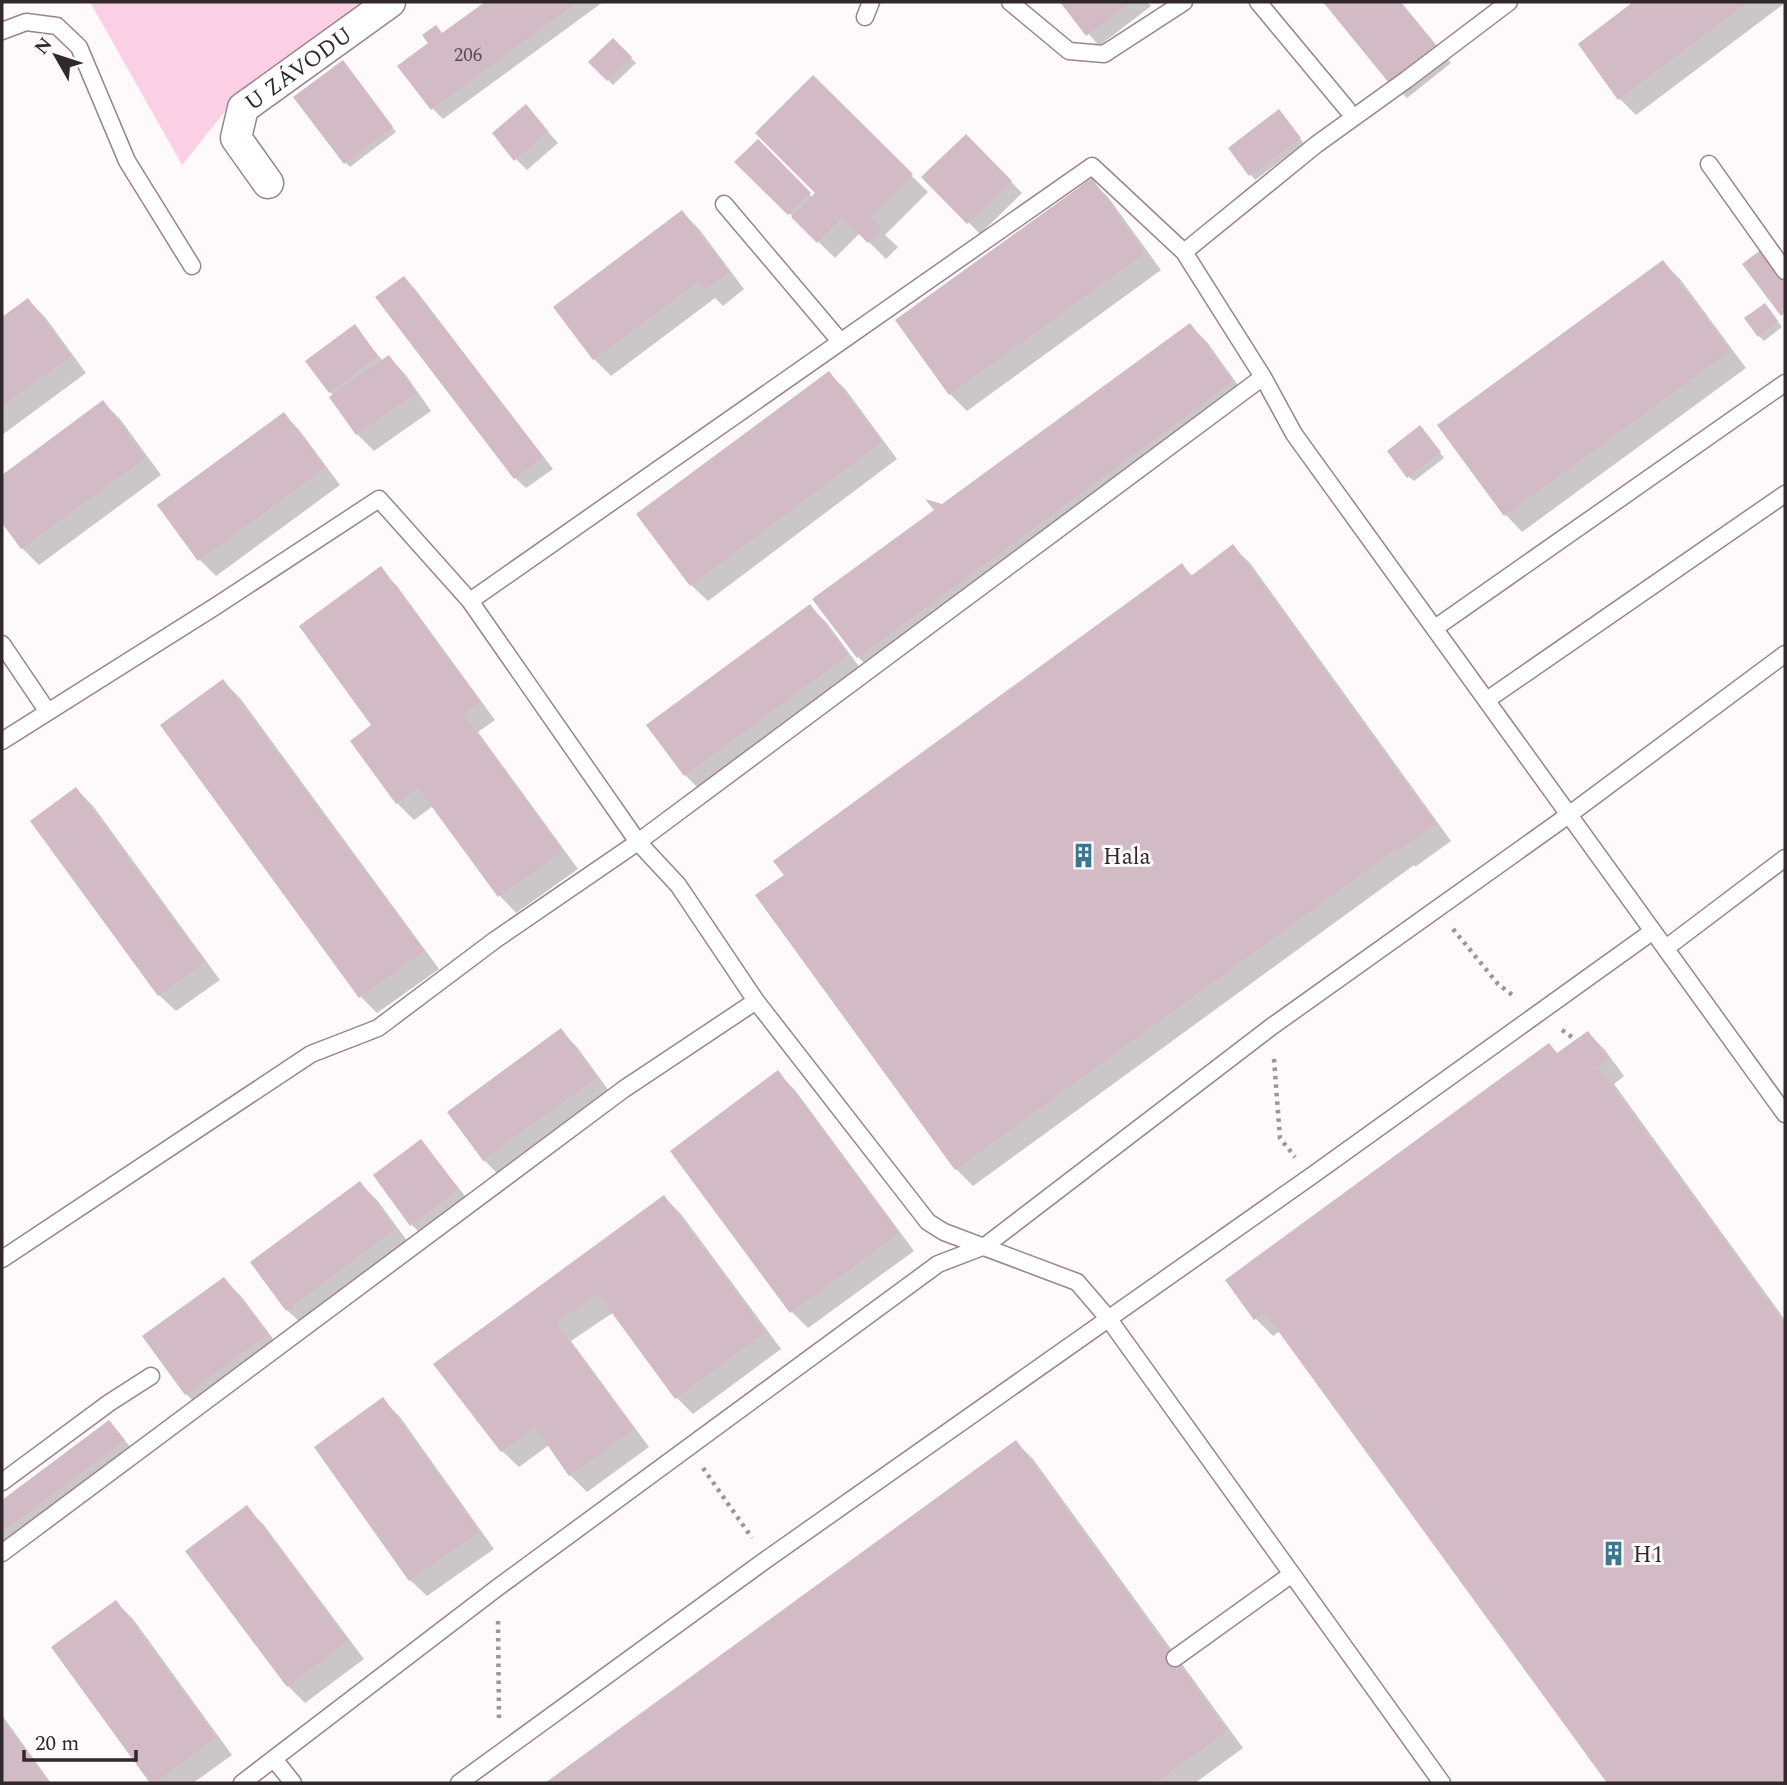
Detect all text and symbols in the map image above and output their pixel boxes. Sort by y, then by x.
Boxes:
street label: U ZÁVODU [238,18,360,120]
north arrow [21,21,91,91]
text: N [28,31,60,61]
house number: 206 [454,41,482,70]
place label: Hala [1103,840,1151,875]
building icon: Hala [1069,842,1097,870]
place label: H1 [1633,1538,1663,1573]
building icon: H1 [1599,1540,1627,1568]
scale bar [24,1718,136,1762]
text: 20 m [35,1728,79,1760]

